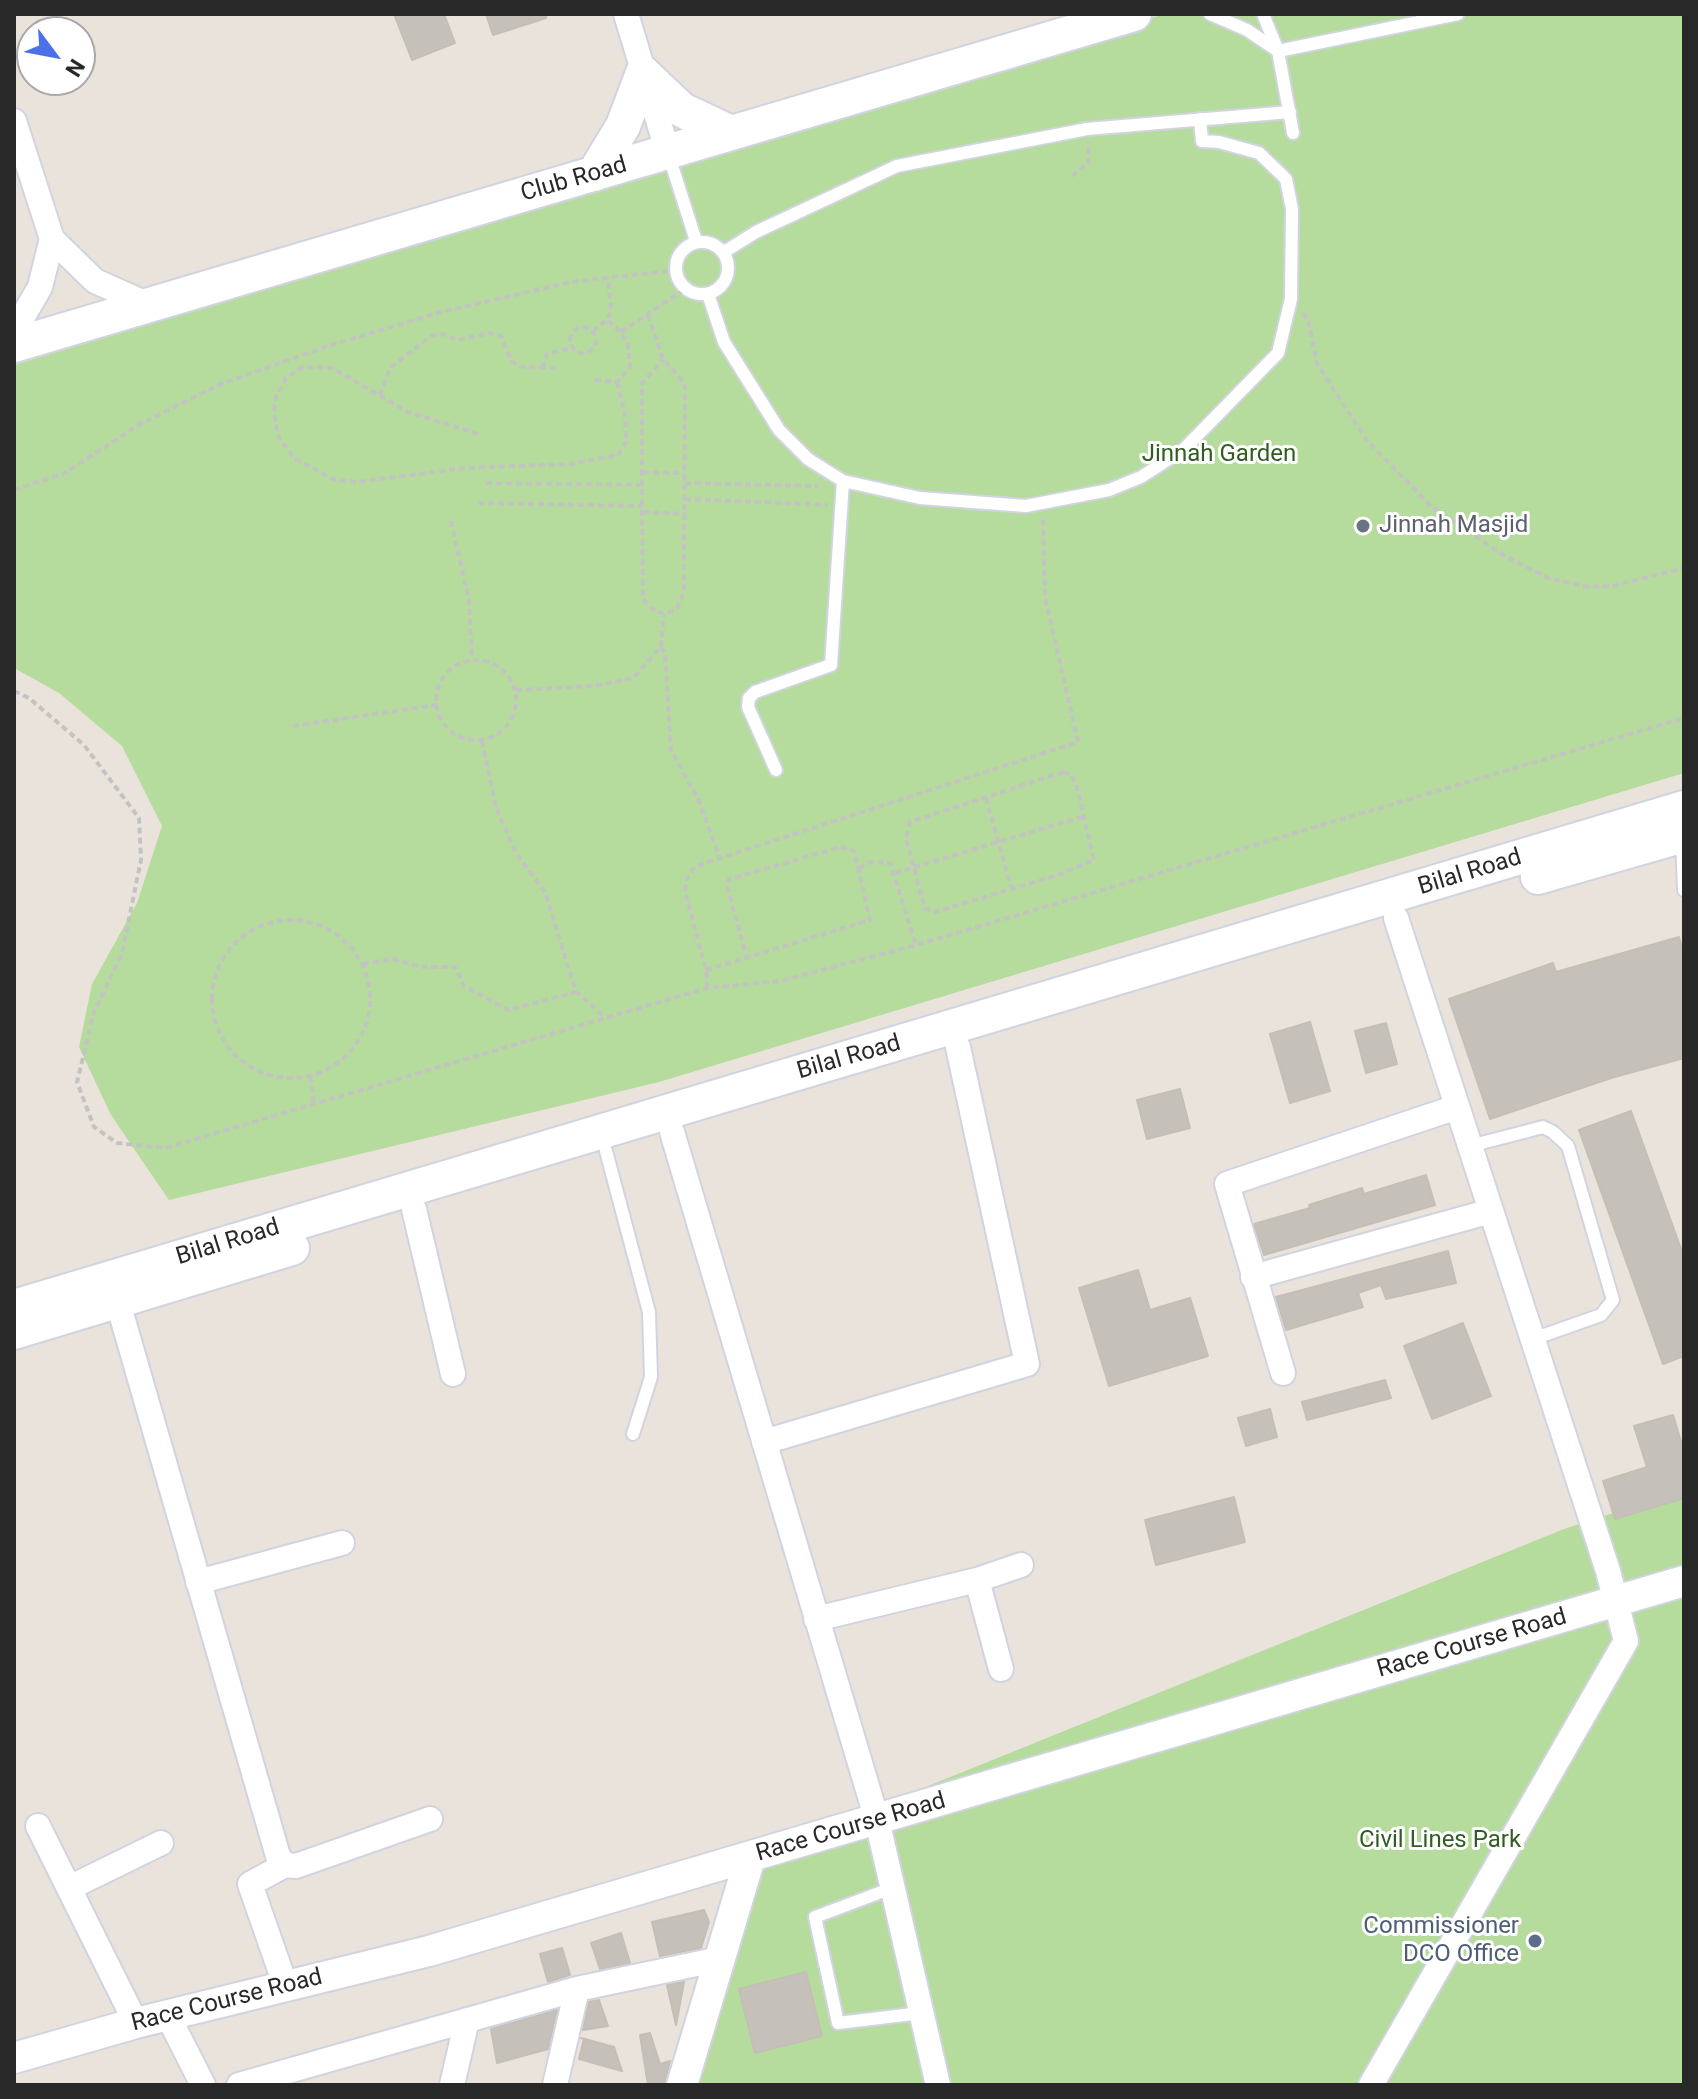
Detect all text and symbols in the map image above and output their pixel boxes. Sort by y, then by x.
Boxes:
north arrow [16,16,96,96]
text: N [60,55,90,81]
street label: Club Road [518,151,630,209]
park label: Jinnah Garden [1142,441,1296,469]
place label: Jinnah Masjid [1379,512,1528,540]
marker: Jinnah Masjid [1354,517,1372,535]
street label: Bilal Road [1415,844,1525,902]
street label: Bilal Road [794,1029,904,1087]
street label: Bilal Road [173,1214,283,1272]
street label: Race Course Road [1374,1603,1570,1685]
street label: Race Course Road [753,1787,949,1869]
park label: Civil Lines Park [1359,1827,1521,1855]
place label: Commissioner DCO Office [1363,1913,1519,1969]
marker: Commissioner DCO Office [1526,1932,1544,1950]
street label: Race Course Road [128,1963,326,2039]

